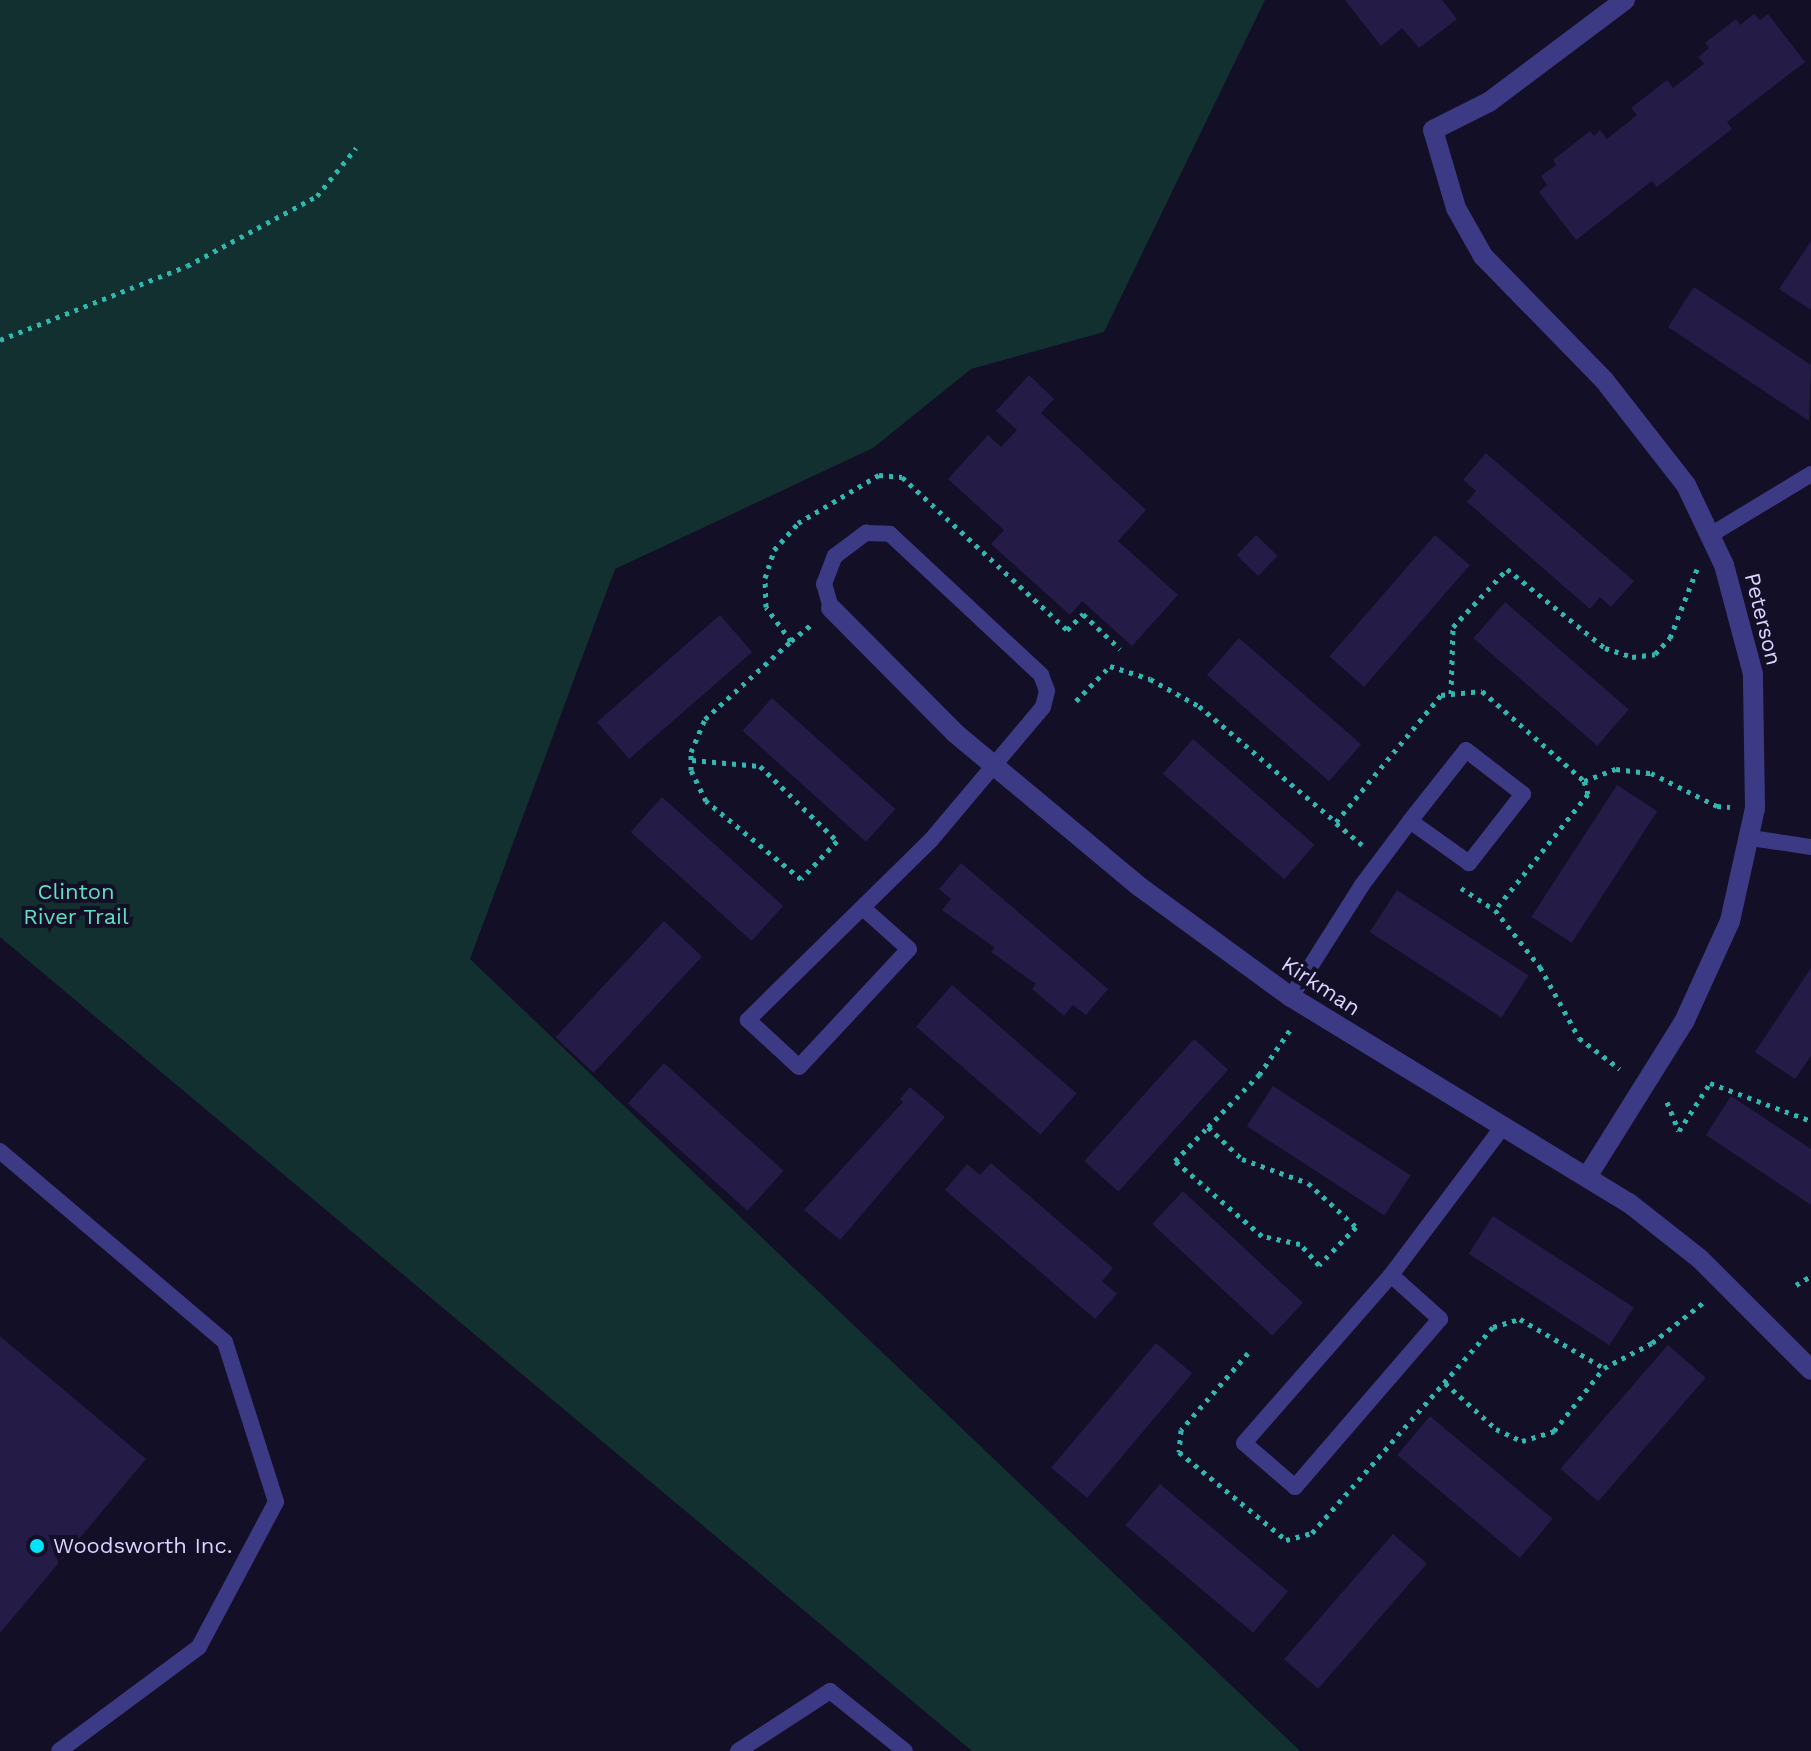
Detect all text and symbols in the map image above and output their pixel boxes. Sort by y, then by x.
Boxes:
street label: Peterson [1739,570,1787,668]
park label: Clinton River Trail [23,878,129,930]
street label: Kirkman [1277,951,1365,1021]
place label: Woodsworth Inc. [53,1533,233,1559]
marker: Woodsworth Inc. [28,1537,46,1555]

